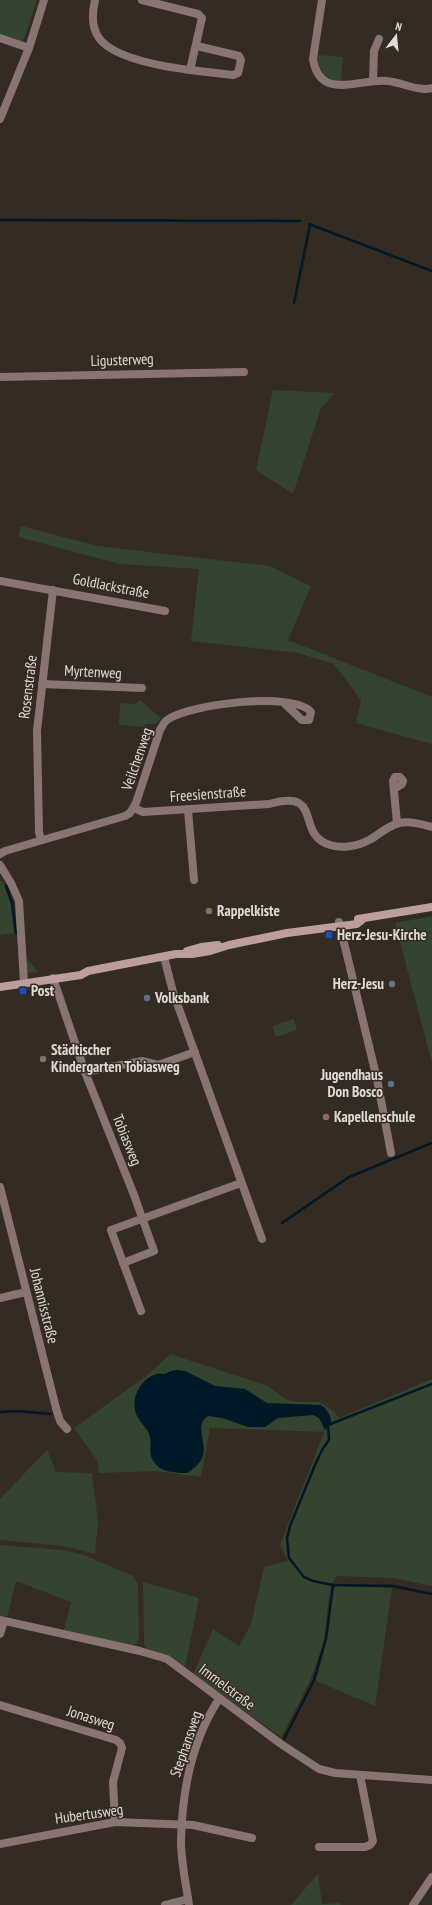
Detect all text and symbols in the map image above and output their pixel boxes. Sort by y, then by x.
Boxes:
north arrow [376,16,416,56]
text: N [394,19,404,34]
street label: Ligusterweg [90,349,154,370]
street label: Goldlackstraße [71,569,151,602]
street label: Rosenstraße [14,654,41,720]
street label: Myrtenweg [64,661,122,682]
street label: Veilchenweg [117,725,156,794]
street label: Freesienstraße [169,781,247,806]
place label: Rappelkiste [217,901,280,920]
marker: Rappelkiste [204,906,214,916]
place label: Herz-Jesu-Kirche [337,925,427,944]
marker: Herz-Jesu-Kirche [324,930,334,940]
place label: Herz-Jesu [333,974,384,993]
marker: Herz-Jesu [387,979,397,989]
place label: Post [31,981,55,1000]
marker: Post [18,986,28,996]
place label: Volksbank [154,988,210,1007]
marker: Volksbank [142,993,152,1003]
place label: Städtischer Kindergarten Tobiasweg [51,1040,180,1076]
marker: Städtischer Kindergarten Tobiasweg [38,1054,48,1064]
place label: Jugendhaus Don Bosco [320,1065,383,1101]
marker: Jugendhaus Don Bosco [386,1079,396,1089]
place label: Kapellenschule [334,1107,415,1126]
street label: Tobiasweg [109,1111,146,1168]
marker: Kapellenschule [321,1112,331,1122]
street label: Johannisstraße [26,1265,63,1346]
street label: Immelstraße [195,1659,259,1714]
street label: Jonasweg [64,1701,117,1734]
street label: Stephansweg [165,1708,206,1779]
street label: Hubertusweg [54,1799,124,1828]

